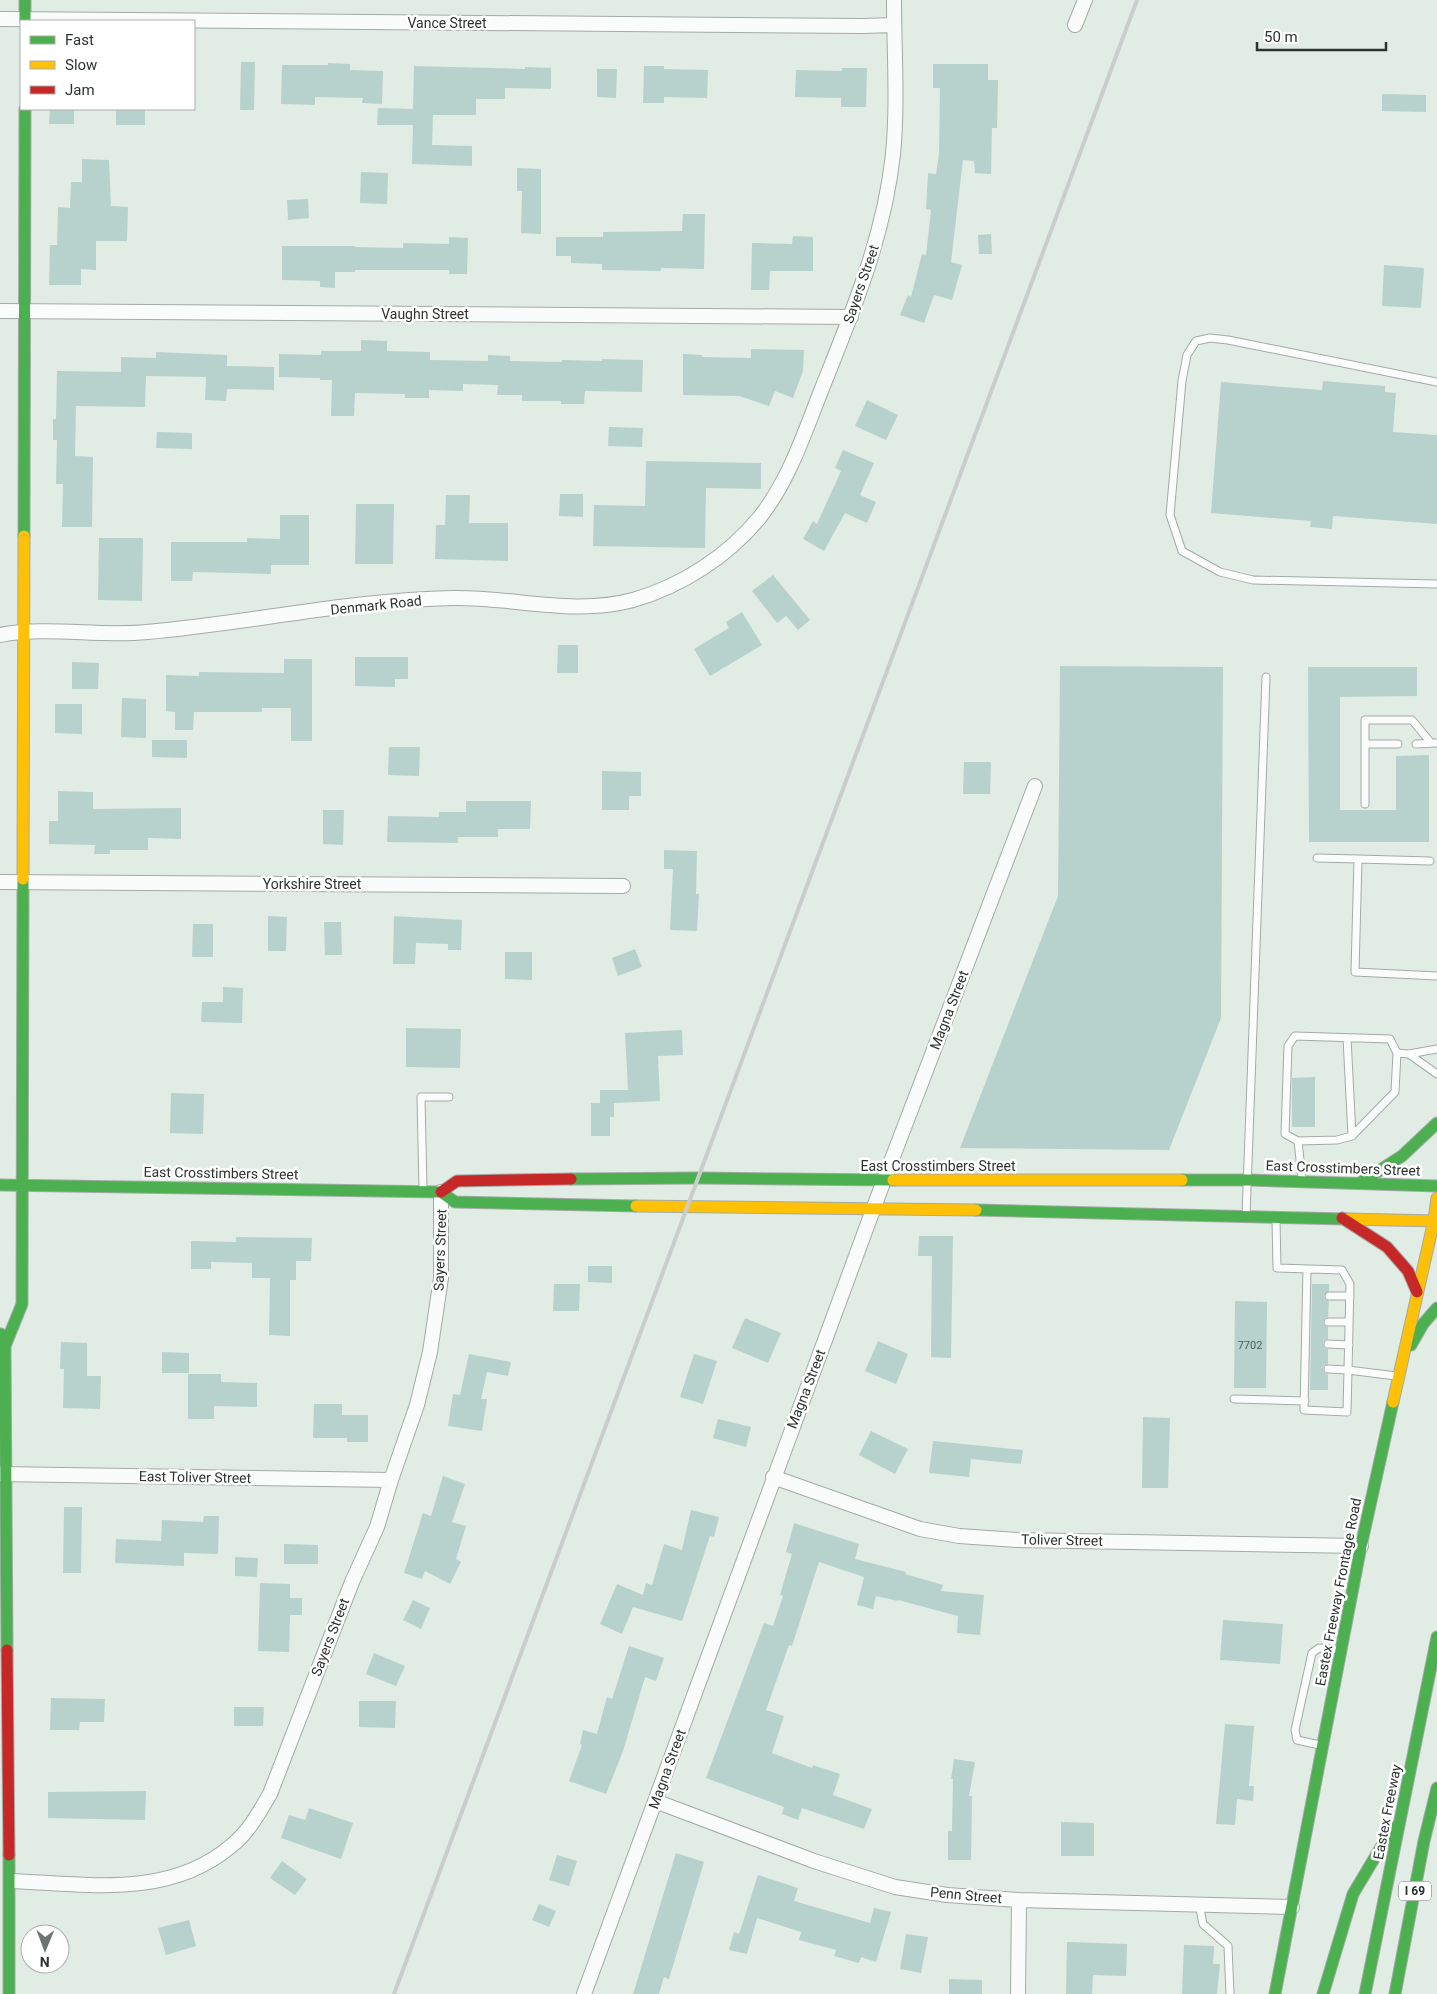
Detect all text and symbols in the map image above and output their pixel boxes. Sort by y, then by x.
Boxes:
street label: Vance Street [407,15,487,31]
legend [20,20,195,110]
scale bar [1257,20,1386,52]
text: 50 m [1264,28,1298,46]
text: Fast [65,31,94,49]
text: Slow [65,56,97,74]
text: Jam [65,81,95,99]
street label: Sayers Street [840,242,882,325]
street label: Vaughn Street [381,306,469,322]
street label: Denmark Road [330,592,422,618]
street label: Yorkshire Street [263,876,362,892]
street label: Magna Street [927,968,972,1052]
street label: East Crosstimbers Street [1265,1157,1421,1179]
street label: East Crosstimbers Street [861,1158,1016,1174]
street label: East Crosstimbers Street [143,1164,299,1182]
street label: Sayers Street [431,1208,449,1291]
house number: 7702 [1238,1339,1262,1352]
street label: Magna Street [784,1347,829,1431]
street label: East Toliver Street [139,1468,252,1486]
street label: Eastex Freeway Frontage Road [1312,1497,1364,1687]
street label: Toliver Street [1021,1531,1103,1549]
street label: Sayers Street [308,1595,352,1678]
street label: Magna Street [645,1727,689,1811]
street label: Eastex Freeway [1370,1763,1404,1861]
road number: I 69 [1399,1882,1431,1900]
street label: Penn Street [929,1884,1003,1906]
north arrow [20,1924,70,1974]
text: N [40,1954,50,1970]

